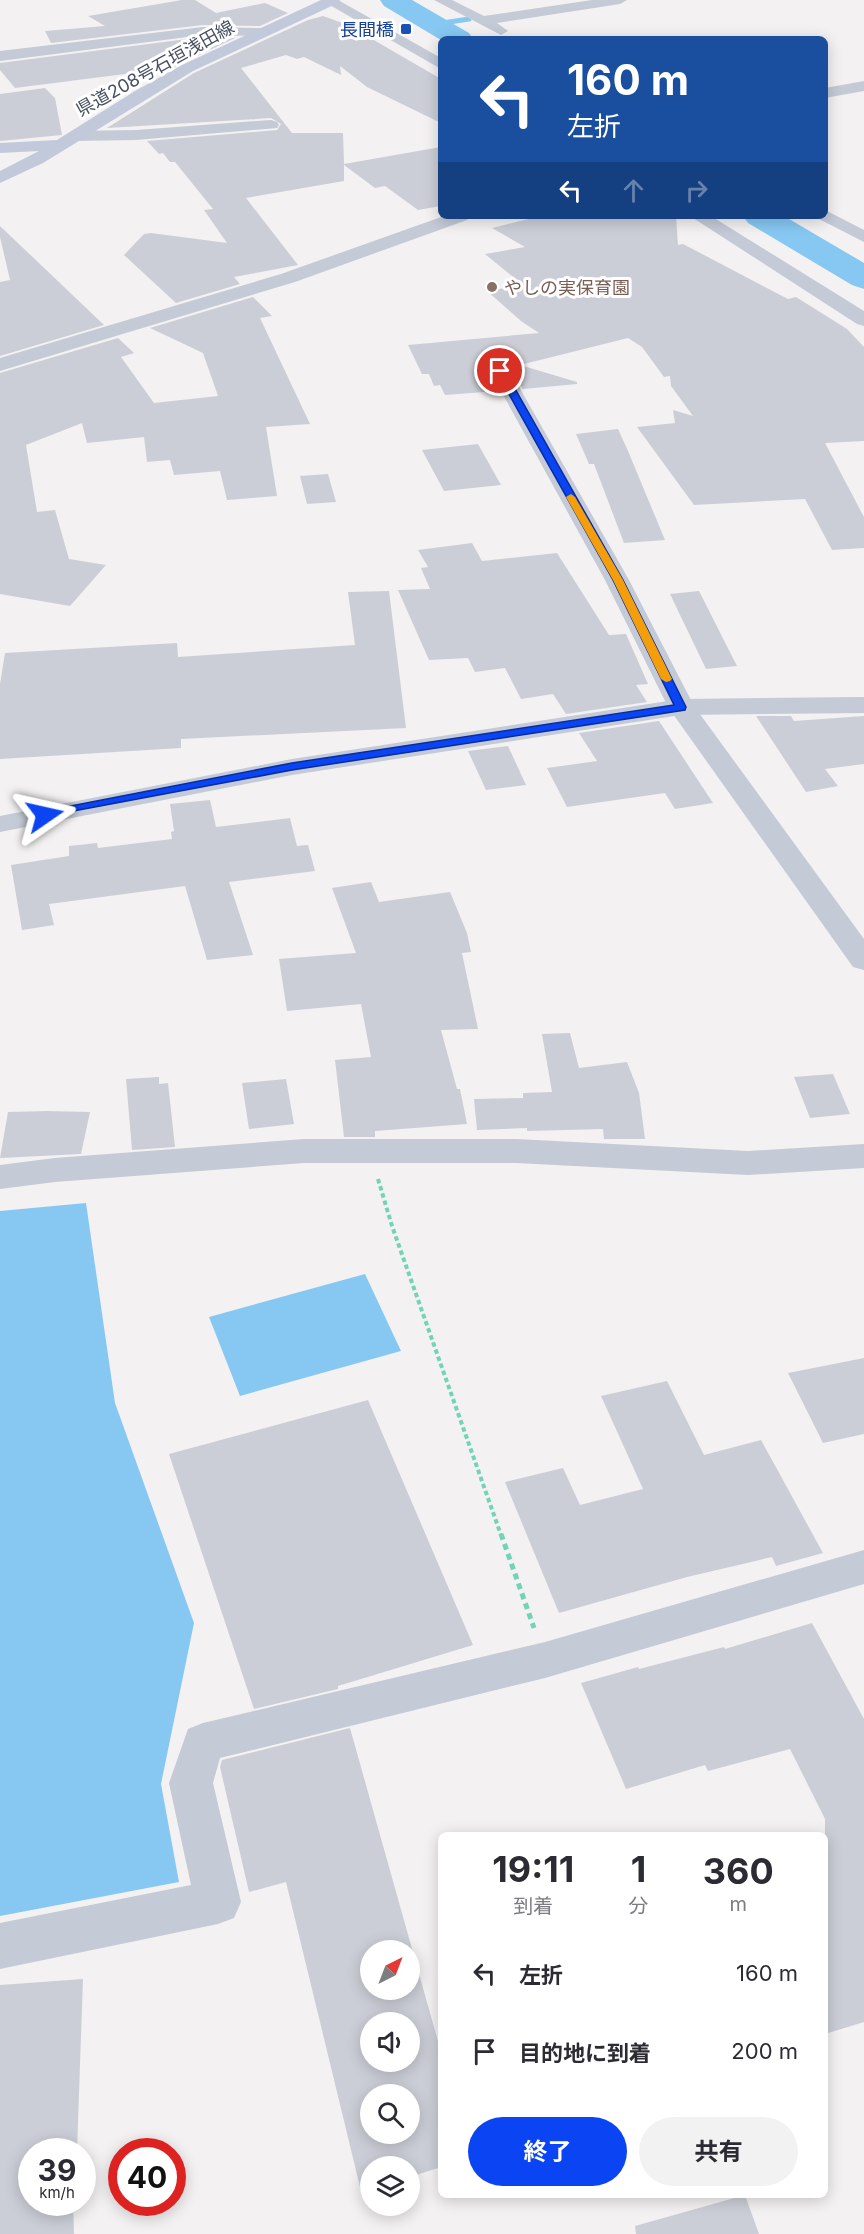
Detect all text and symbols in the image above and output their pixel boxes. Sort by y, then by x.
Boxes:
street label: 県道208号石垣浅田線 [72,16,238,120]
place label: 長間橋 [340,19,394,40]
marker: 長間橋 [399,22,413,36]
text: 160 m [567,54,689,105]
icon: left [468,60,546,138]
text: 左折 [567,110,621,143]
icon: left [554,174,587,207]
icon: ahead [617,174,650,207]
icon: right [680,174,713,207]
place label: やしの実保育園 [504,277,630,298]
marker: やしの実保育園 [485,280,499,294]
pin [474,345,525,396]
icon: arrive [483,354,516,387]
position arrow [13,783,77,847]
text: 19:11 [492,1847,574,1891]
text: 1 [631,1847,646,1891]
text: 360 [703,1849,774,1893]
text: m [730,1892,747,1916]
text: 到着 [513,1894,553,1918]
text: 分 [629,1894,649,1918]
north arrow [360,1940,420,2000]
map controls [360,1940,420,2216]
icon: left [468,1957,501,1990]
text: 160 m [736,1960,798,1986]
text: 左折 [519,1962,563,1988]
button: sound [360,2012,420,2072]
icon: arrive [468,2035,501,2068]
text: 200 m [731,2038,798,2064]
text: 目的地に到着 [519,2040,651,2066]
button: search [360,2084,420,2144]
button: 終了 [468,2117,627,2186]
button: 共有 [639,2117,798,2186]
speed limit sign: 40 [108,2138,186,2216]
text: 39 [38,2152,76,2188]
button: layers [360,2156,420,2216]
text: km/h [39,2183,75,2202]

